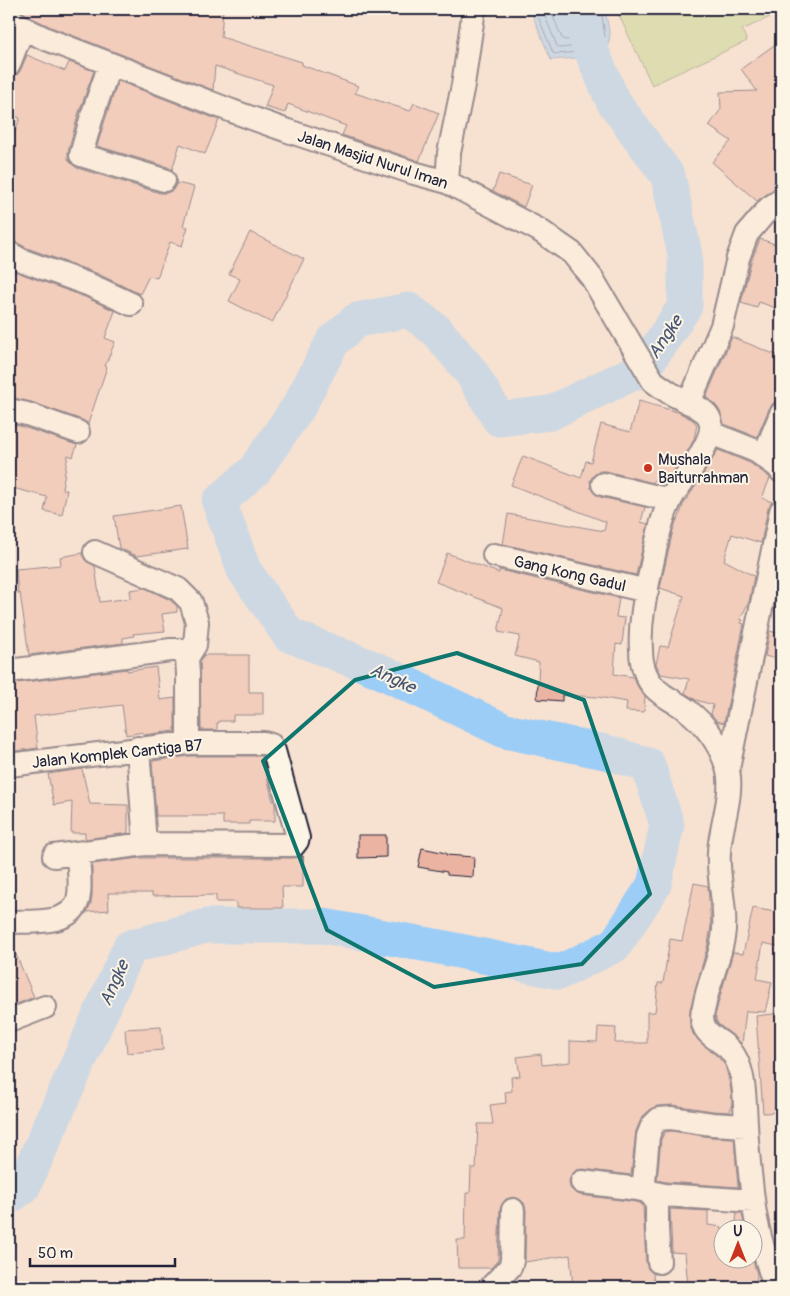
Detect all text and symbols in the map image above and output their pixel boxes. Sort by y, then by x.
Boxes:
street label: Jalan Masjid Nurul Iman [295,126,450,194]
water label: Angke [643,309,689,363]
place label: Mushala Baiturrahman [658,450,748,488]
marker: Mushala Baiturrahman [642,462,654,474]
street label: Gang Kong Gadul [512,551,628,597]
water label: Angke [366,658,421,700]
street label: Jalan Komplek Cantiga B7 [31,735,204,773]
water label: Angke [94,955,135,1009]
north arrow [712,1218,762,1268]
text: U [733,1223,743,1240]
scale bar [30,1236,175,1268]
text: 50 m [38,1244,73,1263]

